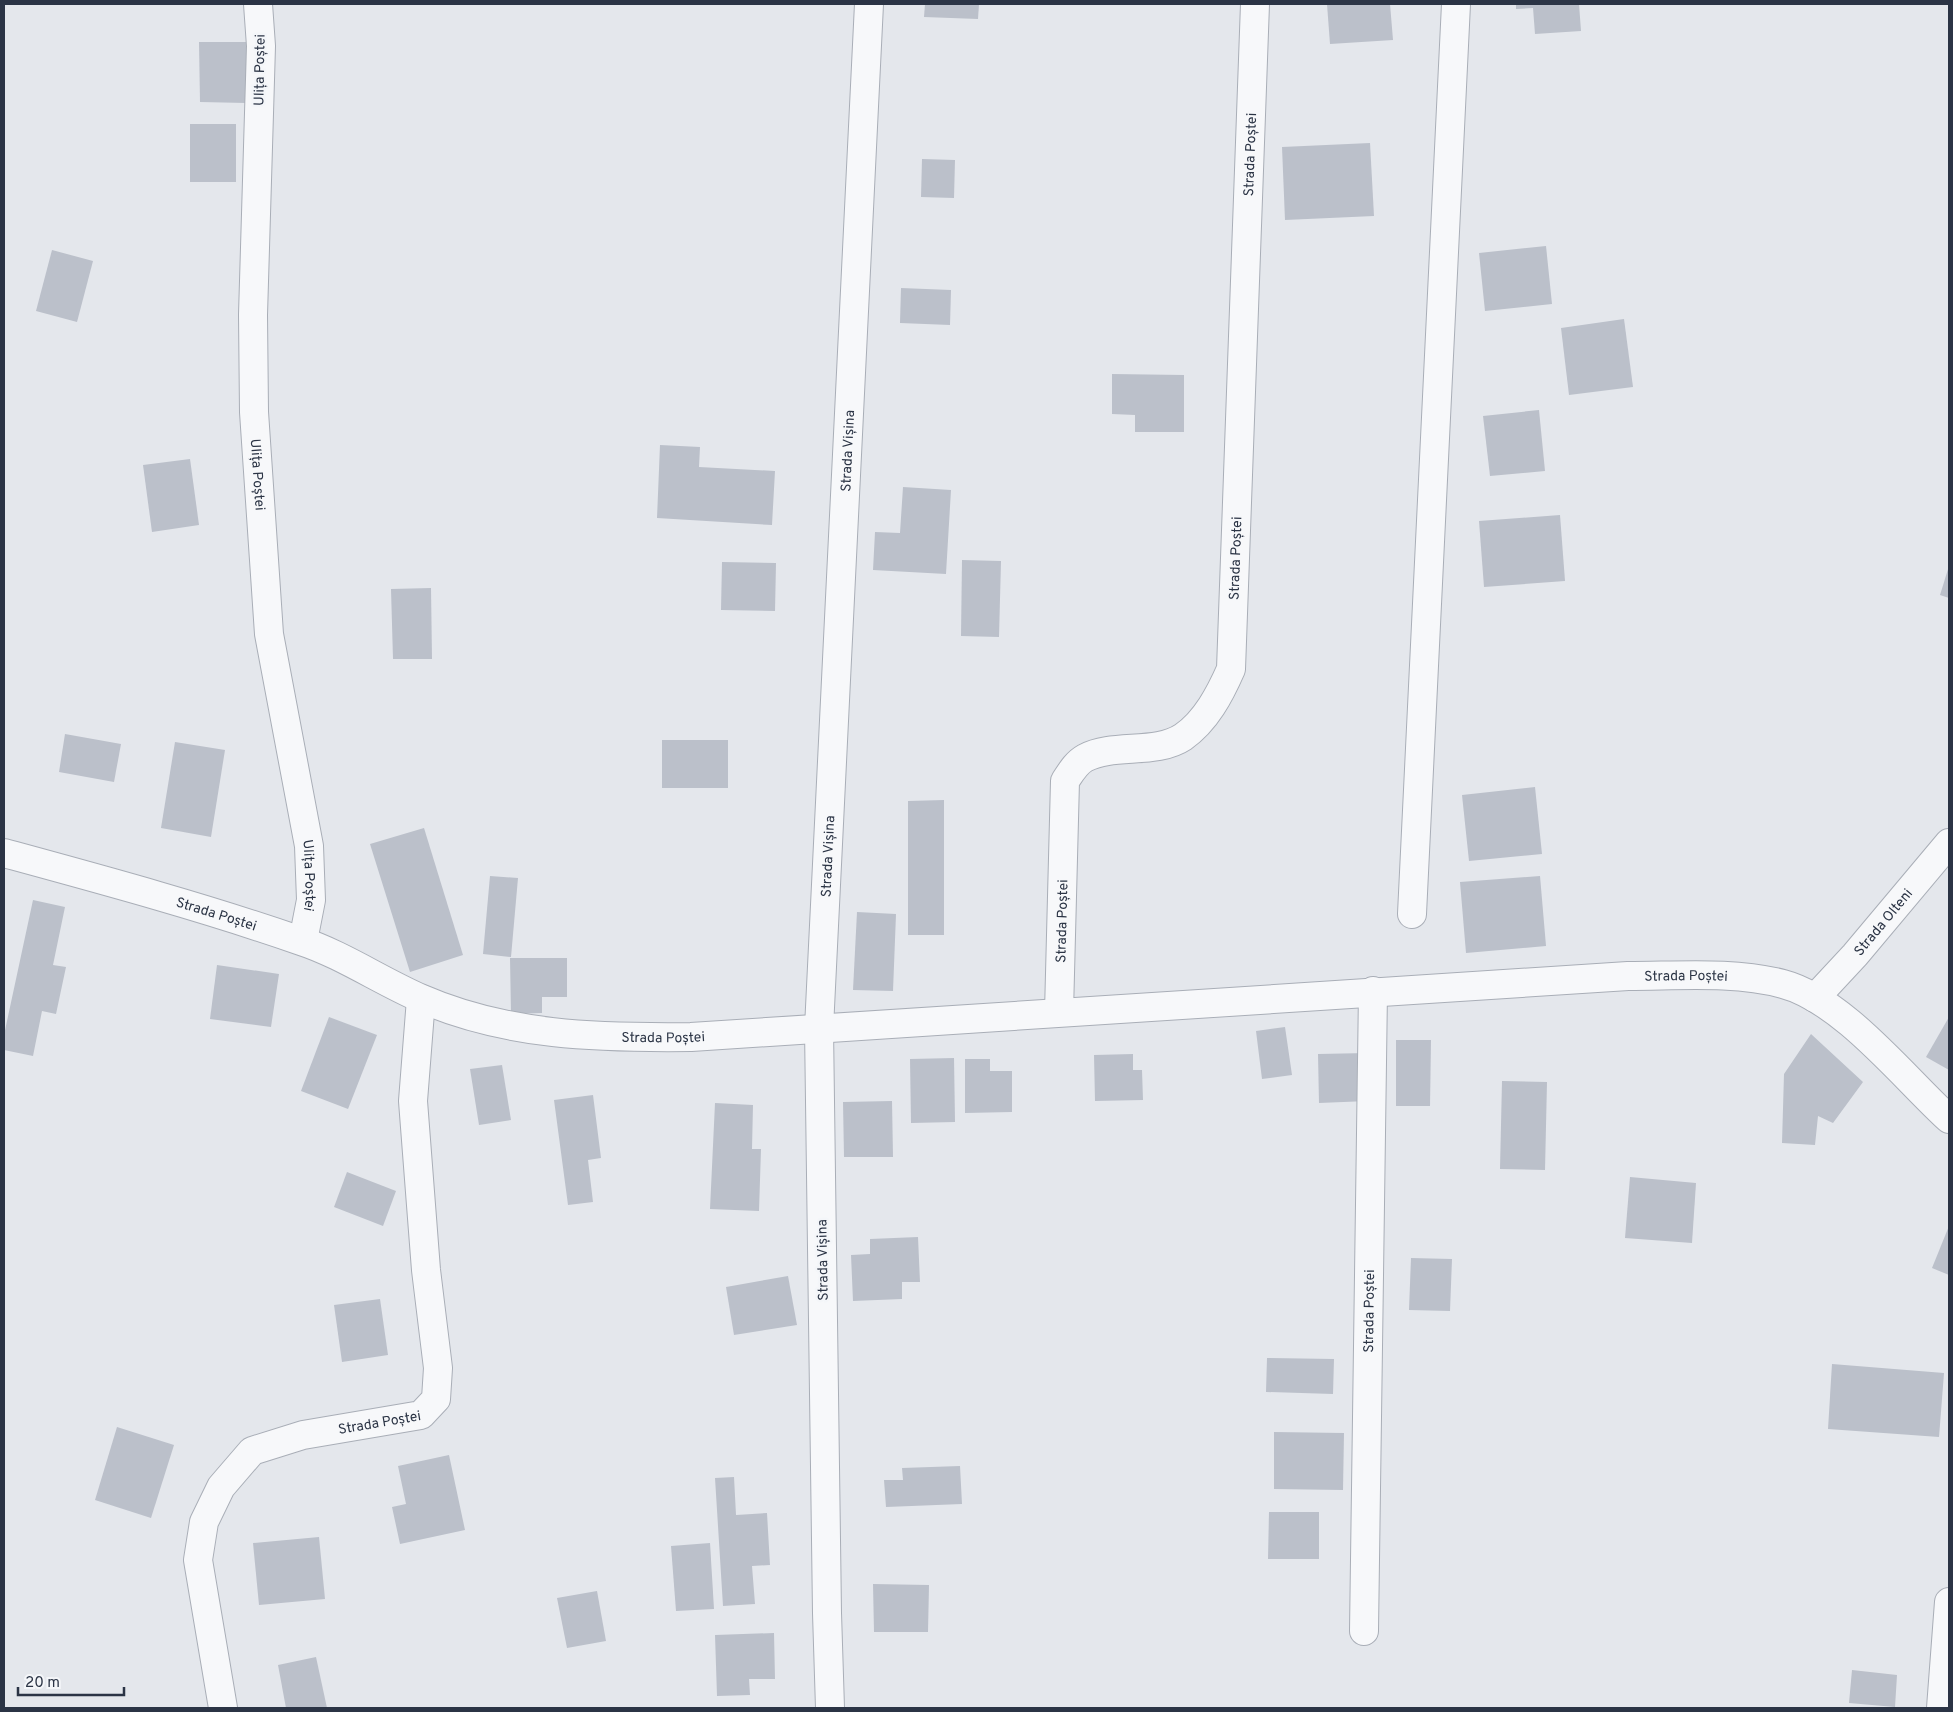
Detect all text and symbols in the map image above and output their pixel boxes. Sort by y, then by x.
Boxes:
street label: Ulița Poștei [251,34,270,106]
street label: Strada Poștei [1241,113,1261,197]
street label: Strada Vișina [838,410,859,492]
street label: Ulița Poștei [246,438,268,511]
street label: Strada Poștei [1226,516,1246,600]
street label: Strada Vișina [818,815,839,898]
street label: Ulița Poștei [298,838,318,913]
street label: Strada Poștei [1053,879,1072,963]
street label: Strada Olteni [1851,886,1917,960]
street label: Strada Poștei [174,895,259,936]
street label: Strada Poștei [1644,968,1728,986]
street label: Strada Poștei [621,1029,706,1047]
street label: Strada Vișina [814,1219,833,1301]
street label: Strada Poștei [1361,1269,1379,1353]
street label: Strada Poștei [337,1408,422,1439]
scale bar [18,1664,124,1696]
text: 20 m [25,1674,60,1693]

